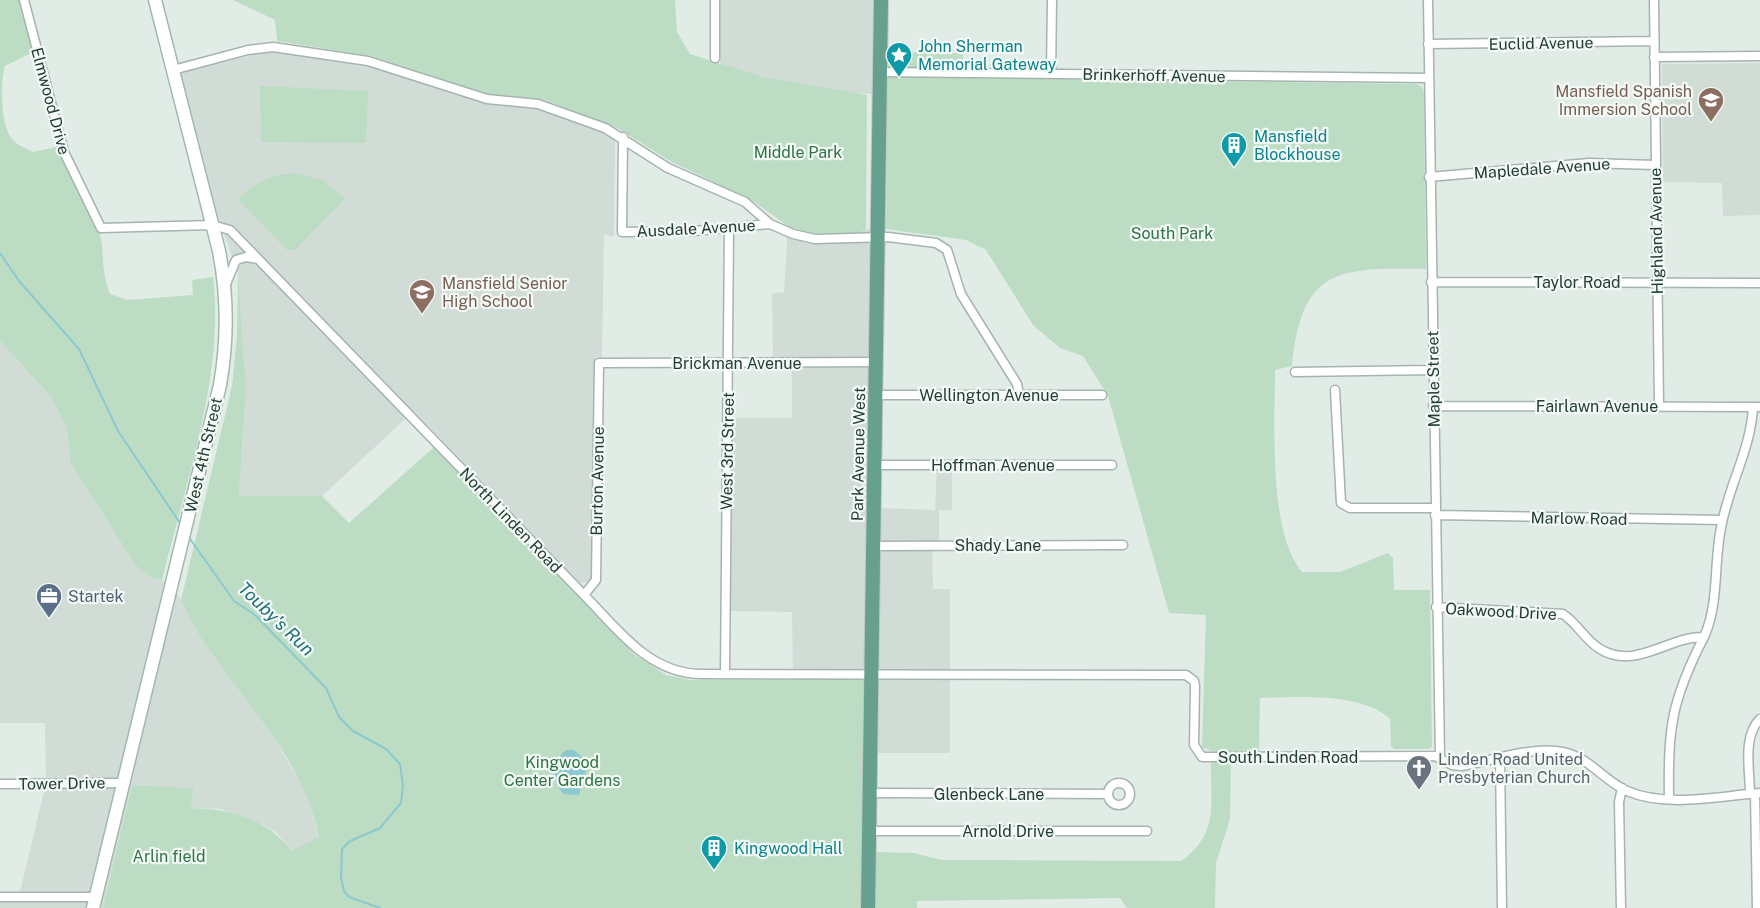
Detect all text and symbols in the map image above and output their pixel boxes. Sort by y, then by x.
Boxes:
street label: Euclid Avenue [1488,33,1594,54]
place label: John Sherman Memorial Gateway [918,37,1057,74]
place icon: John Sherman Memorial Gateway [884,40,914,78]
street label: Elmwood Drive [27,45,74,157]
street label: Brinkerhoff Avenue [1082,65,1226,86]
place label: Mansfield Spanish Immersion School [1555,82,1692,119]
school or university icon: Mansfield Spanish Immersion School [1696,85,1726,123]
place label: Mansfield Blockhouse [1254,127,1341,164]
building icon: Mansfield Blockhouse [1219,130,1249,168]
park label: Middle Park [754,143,842,162]
street label: Mapledale Avenue [1473,154,1611,183]
street label: Highland Avenue [1646,168,1667,294]
street label: Ausdale Avenue [636,216,756,241]
park label: South Park [1131,224,1213,243]
street label: Taylor Road [1533,273,1621,292]
place label: Mansfield Senior High School [442,274,568,311]
school or university icon: Mansfield Senior High School [407,277,437,315]
street label: Maple Street [1423,331,1444,427]
street label: Brickman Avenue [672,354,802,373]
street label: Wellington Avenue [919,386,1059,405]
street label: Park Avenue West [848,387,869,521]
street label: West 3rd Street [717,392,738,510]
street label: West 4th Street [181,396,226,515]
street label: Fairlawn Avenue [1536,397,1658,416]
street label: Burton Avenue [587,426,608,536]
street label: Hoffman Avenue [931,456,1055,475]
street label: North Linden Road [456,464,566,577]
street label: Marlow Road [1530,508,1628,529]
street label: Shady Lane [955,536,1041,555]
water label: Touby's Run [234,578,318,660]
office icon: Startek [34,581,64,619]
place label: Startek [68,587,124,606]
street label: Oakwood Drive [1445,599,1557,624]
street label: South Linden Road [1218,748,1358,767]
place label: Linden Road United Presbyterian Church [1438,750,1590,787]
park label: Kingwood Center Gardens [504,753,620,790]
church icon: Linden Road United Presbyterian Church [1404,753,1434,791]
street label: Tower Drive [18,773,106,794]
street label: Glenbeck Lane [934,785,1044,804]
street label: Arnold Drive [962,822,1054,841]
building icon: Kingwood Hall [699,833,729,871]
place label: Kingwood Hall [734,839,843,858]
park label: Arlin field [133,847,205,866]

